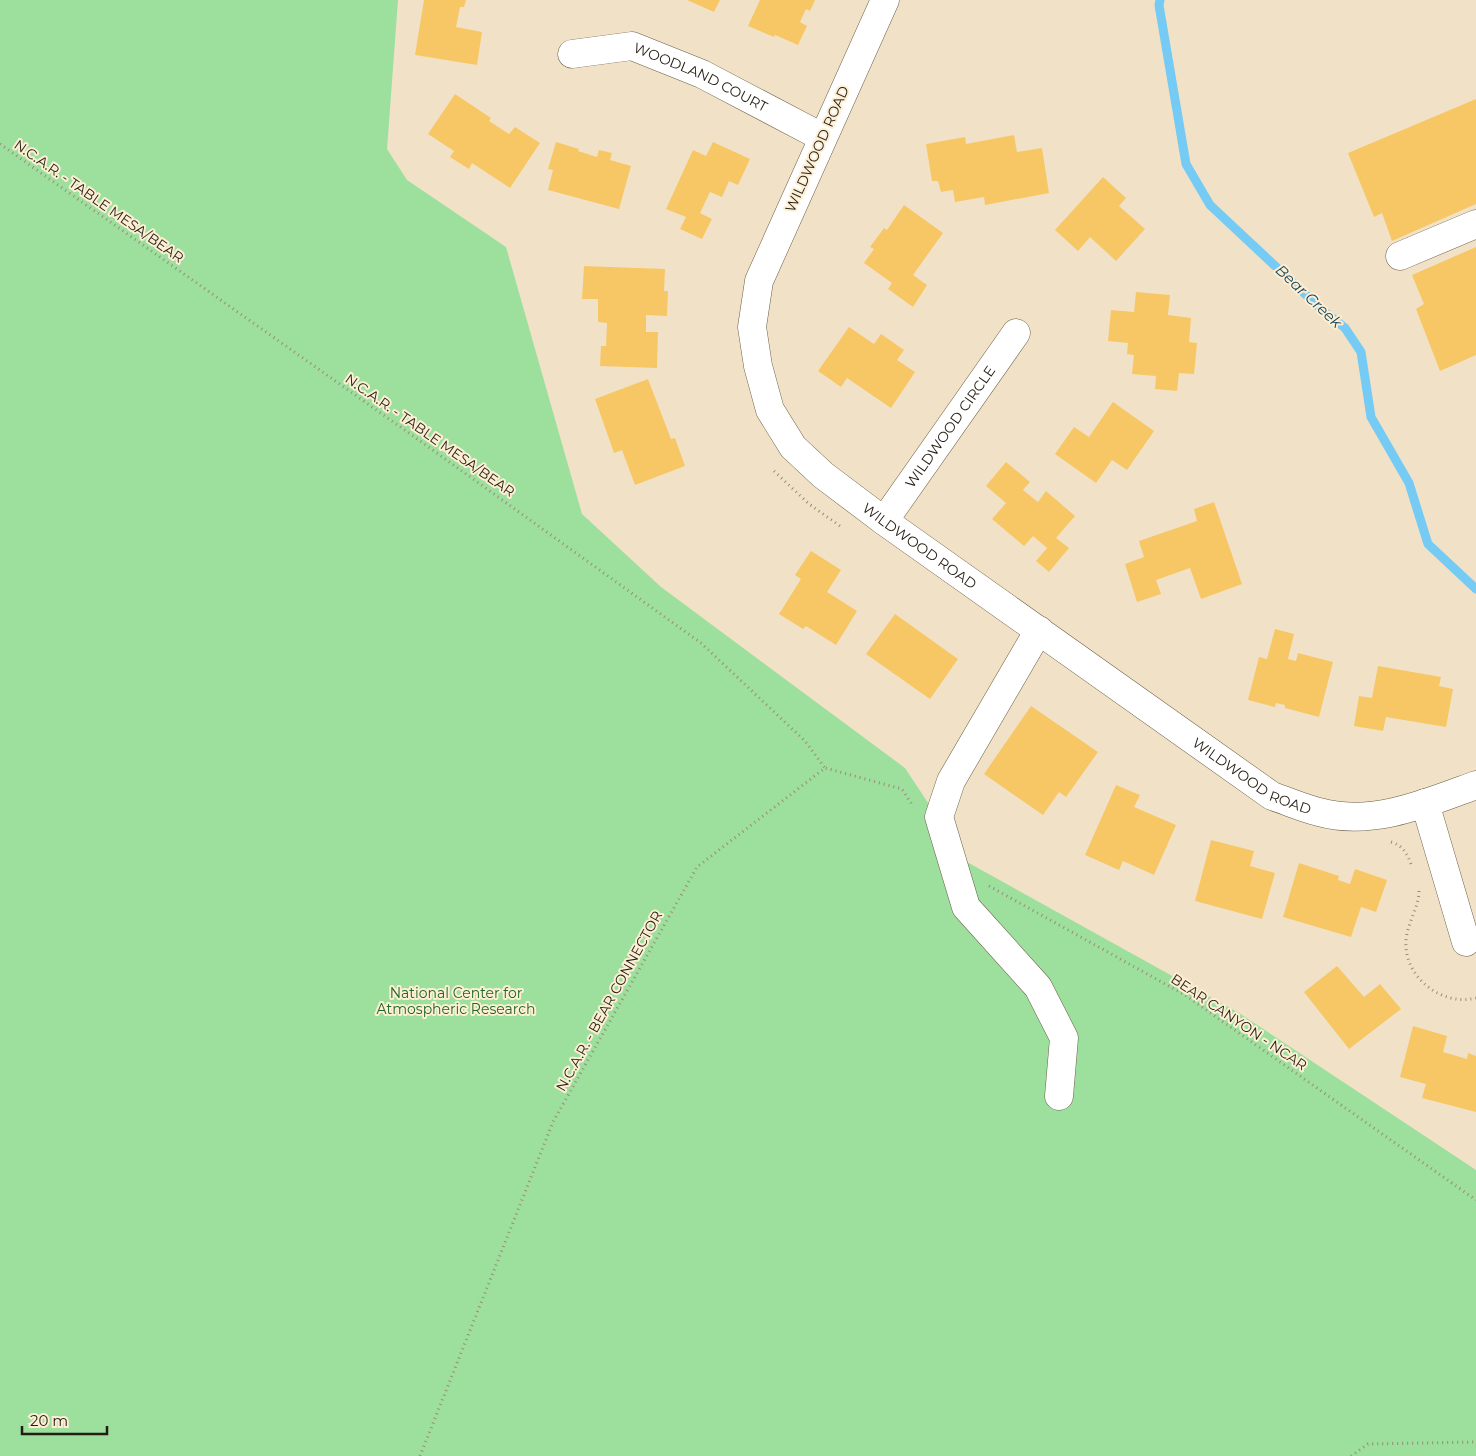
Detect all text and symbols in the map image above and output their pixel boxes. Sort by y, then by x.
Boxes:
street label: WOODLAND COURT [631,39,771,116]
street label: WILDWOOD ROAD [781,83,853,215]
street label: N.C.A.R. - TABLE MESA/BEAR [11,135,187,267]
water label: Bear Creek [1272,260,1347,332]
street label: WILDWOOD CIRCLE [901,362,999,491]
street label: N.C.A.R. - TABLE MESA/BEAR [342,369,518,501]
street label: WILDWOOD ROAD [859,499,980,593]
street label: WILDWOOD ROAD [1189,734,1314,818]
street label: N.C.A.R. - BEAR CONNECTOR [552,908,666,1094]
street label: BEAR CANYON - NCAR [1168,970,1310,1074]
park label: National Center for Atmospheric Research [377,984,535,1018]
scale bar [22,1404,108,1436]
text: 20 m [30,1411,68,1430]

